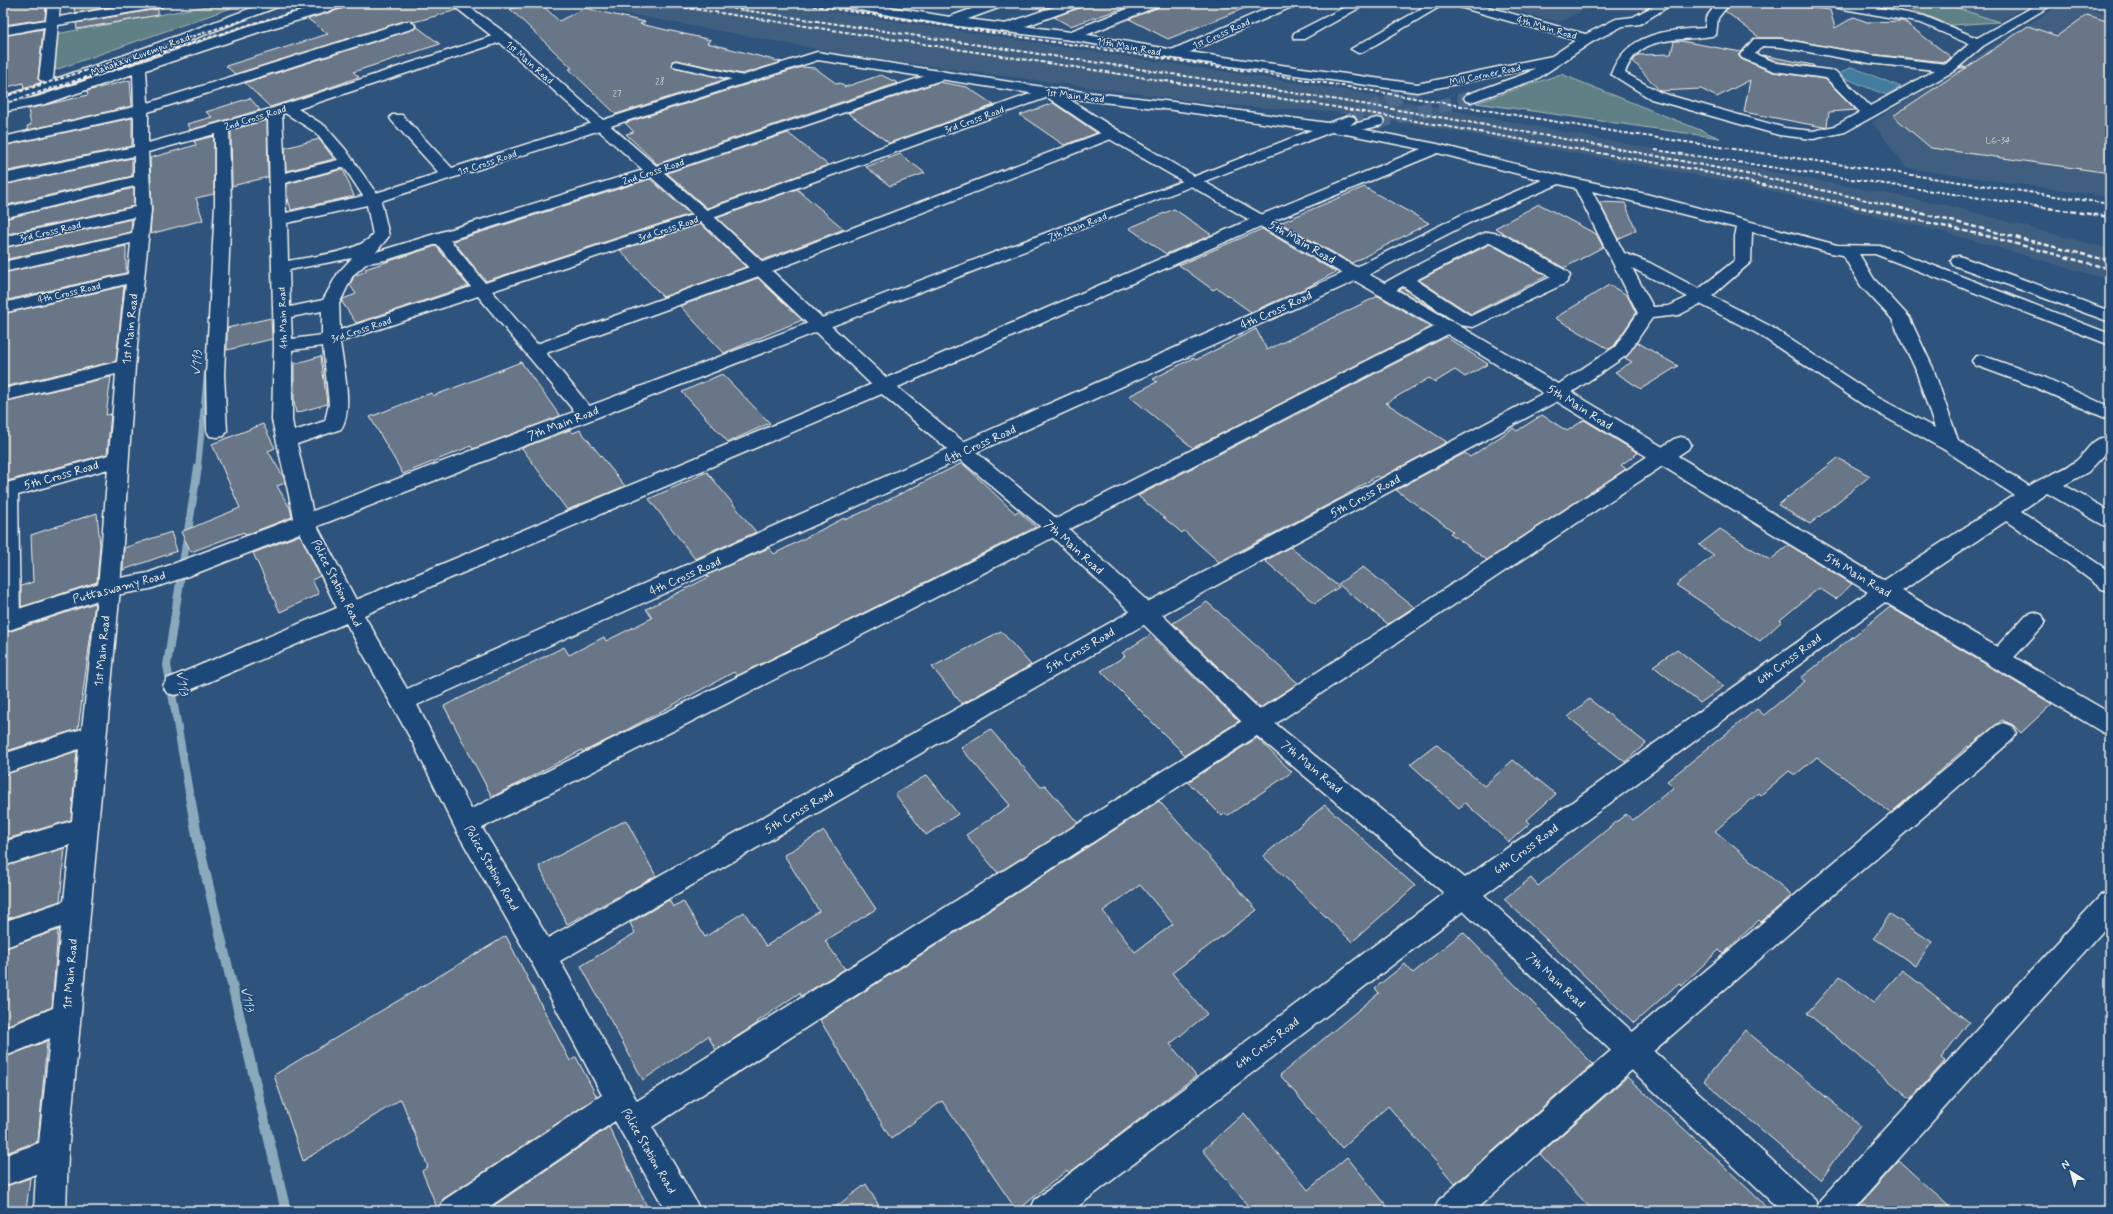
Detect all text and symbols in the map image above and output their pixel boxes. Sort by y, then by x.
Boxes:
street label: 4th Main Road [1515,14,1579,43]
street label: 1st Cross Road [1191,16,1253,53]
street label: Mahakavi Kuvempu Road [89,31,192,79]
street label: 11th Main Road [1096,35,1162,60]
street label: 1st Main Road [502,39,556,88]
street label: Mill Corner Road [1448,62,1522,89]
house number: 28 [655,76,665,87]
street label: 1st Main Road [1045,86,1105,107]
house number: 27 [613,88,622,99]
street label: 2nd Cross Road [223,103,288,134]
street label: 3rd Cross Road [943,103,1007,137]
house number: LG-34 [1985,135,2011,146]
street label: 1st Cross Road [456,148,519,179]
street label: 2nd Cross Road [621,156,686,189]
street label: 7th Main Road [1046,210,1109,245]
street label: 3rd Cross Road [637,213,701,245]
street label: 5th Main Road [1265,217,1338,268]
street label: 3rd Cross Road [18,219,83,246]
street label: 4th Cross Road [37,280,102,307]
street label: 4th Main Road [276,286,291,349]
street label: 4th Cross Road [1238,288,1315,334]
street label: 1st Main Road [119,293,143,365]
street label: 3rd Cross Road [330,314,394,346]
water label: V113 [188,348,207,376]
street label: 5th Main Road [1544,381,1615,434]
street label: 7th Main Road [526,403,601,445]
street label: 4th Cross Road [942,422,1019,468]
street label: 5th Cross Road [22,458,101,494]
street label: 5th Cross Road [1328,472,1403,522]
street label: 7th Main Road [1040,517,1106,579]
street label: Police Station Road [307,537,365,630]
street label: 5th Main Road [1821,550,1894,602]
street label: 4th Cross Road [647,554,724,600]
street label: Puttaswamy Road [71,568,168,608]
street label: 1st Main Road [91,615,115,687]
street label: 5th Cross Road [1043,625,1118,677]
street label: 6th Cross Road [1754,631,1825,689]
water label: V113 [171,669,192,699]
street label: 7th Main Road [1278,738,1345,798]
street label: 5th Cross Road [762,786,837,838]
street label: 6th Cross Road [1491,821,1562,879]
street label: Police Station Road [460,823,522,914]
street label: 1st Main Road [60,938,82,1010]
street label: 7th Main Road [1523,949,1588,1012]
water label: V113 [235,985,258,1015]
street label: 6th Cross Road [1232,1014,1303,1073]
street label: Police Station Road [617,1106,679,1197]
north arrow [2051,1152,2091,1192]
text: N [2058,1157,2073,1173]

